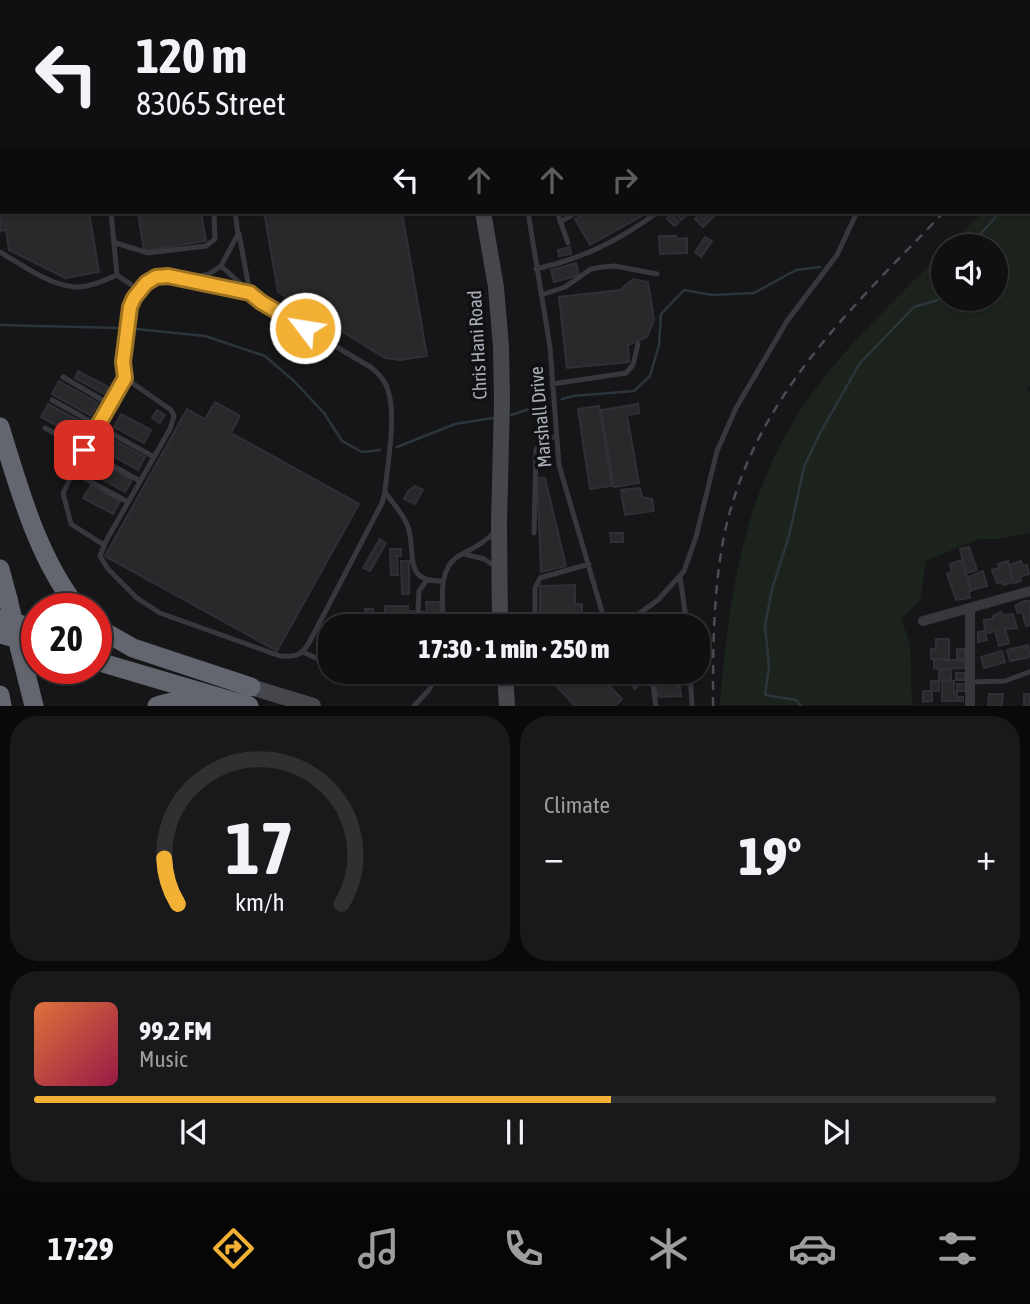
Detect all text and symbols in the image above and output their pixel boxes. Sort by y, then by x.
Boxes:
text: 120 m [136,27,247,83]
icon: left [21,28,112,119]
text: 83065 Street [136,85,286,122]
icon: left [387,161,425,199]
icon: ahead [460,161,498,199]
icon: ahead [533,161,571,199]
icon: right [606,161,644,199]
map controls [931,234,1008,311]
button: sound [931,234,1008,311]
street label: Chris Hani Road [463,290,491,400]
position arrow [268,291,342,365]
street label: Marshall Drive [525,365,555,469]
pin [54,420,114,480]
icon: arrive [65,431,103,469]
speed limit sign: 20 [21,593,112,684]
text: 17:30 · 1 min · 250 m [419,634,609,664]
text: Climate [544,792,610,818]
text: 17 [226,807,294,890]
text: 19° [738,826,802,886]
text: − [544,835,564,878]
text: + [976,835,996,878]
text: km/h [235,888,285,916]
text: 99.2 FM [139,1016,212,1046]
text: Music [139,1046,187,1072]
icon: previous [175,1113,213,1151]
icon: pause [496,1113,534,1151]
icon: next [817,1113,855,1151]
icon: directions [209,1224,258,1273]
icon: music [354,1224,403,1273]
icon: phone [499,1224,548,1273]
icon: climate [644,1224,693,1273]
icon: car [788,1224,837,1273]
icon: filters [933,1224,982,1273]
text: 17:29 [48,1230,114,1267]

